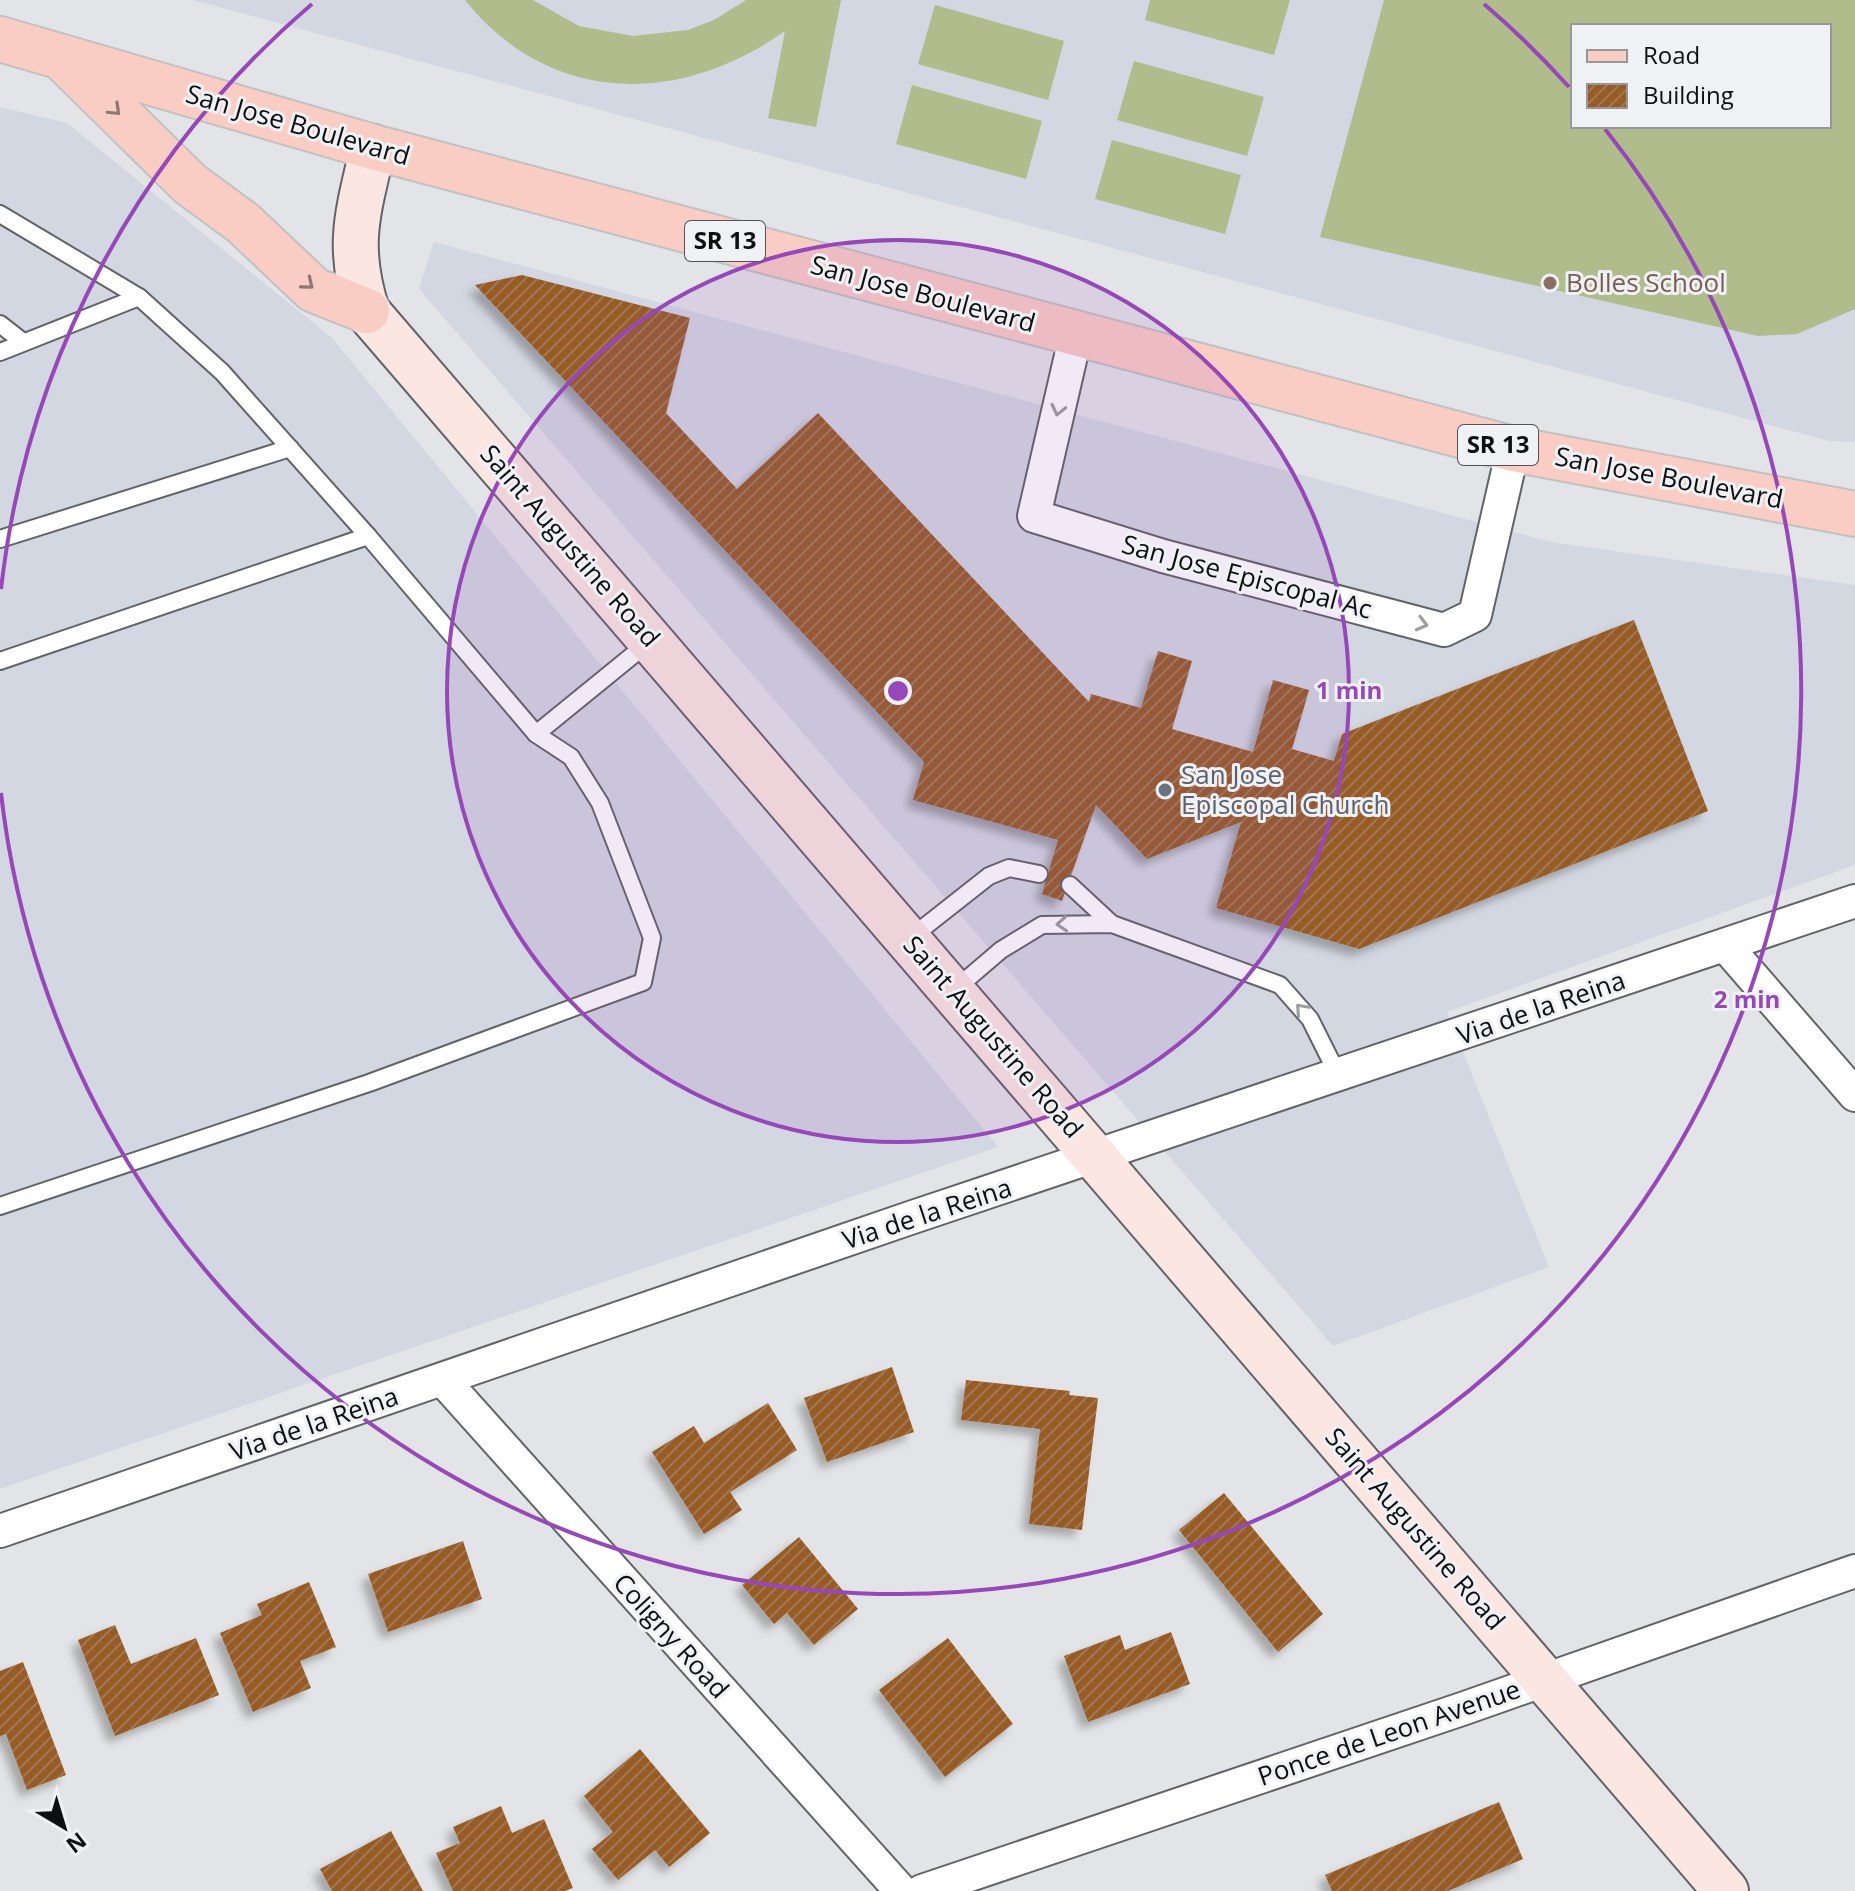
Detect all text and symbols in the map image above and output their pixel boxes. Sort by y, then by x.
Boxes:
legend [1571,24,1831,128]
text: Road [1643,38,1700,71]
street label: San Jose Boulevard [182,75,414,173]
text: Building [1643,78,1734,111]
one-way arrow [106,101,120,116]
road number: SR 13 [685,221,765,261]
street label: San Jose Boulevard [807,246,1040,340]
place label: Bolles School [1566,264,1726,300]
one-way arrow [298,274,313,288]
marker: Bolles School [1541,274,1559,292]
one-way arrow [1051,403,1068,417]
road number: SR 13 [1458,425,1538,465]
street label: Saint Augustine Road [473,436,669,654]
street label: San Jose Boulevard [1552,437,1786,517]
street label: San Jose Episcopal Ac [1118,525,1376,627]
one-way arrow [1415,615,1429,632]
text: 1 min [1316,673,1382,706]
centre of rings [884,677,912,705]
place label: San Jose Episcopal Church [1181,756,1389,822]
marker: San Jose Episcopal Church [1156,781,1174,799]
one-way arrow [1055,915,1068,932]
street label: Saint Augustine Road [896,927,1092,1145]
street label: Via de la Reina [1452,961,1630,1053]
text: 2 min [1714,982,1780,1015]
one-way arrow [1296,1003,1311,1018]
street label: Via de la Reina [837,1169,1016,1257]
street label: Via de la Reina [225,1377,403,1469]
street label: Saint Augustine Road [1318,1419,1514,1637]
street label: Coligny Road [606,1565,738,1706]
street label: Ponce de Leon Avenue [1253,1670,1525,1794]
north arrow [24,1787,104,1867]
text: N [61,1826,93,1861]

